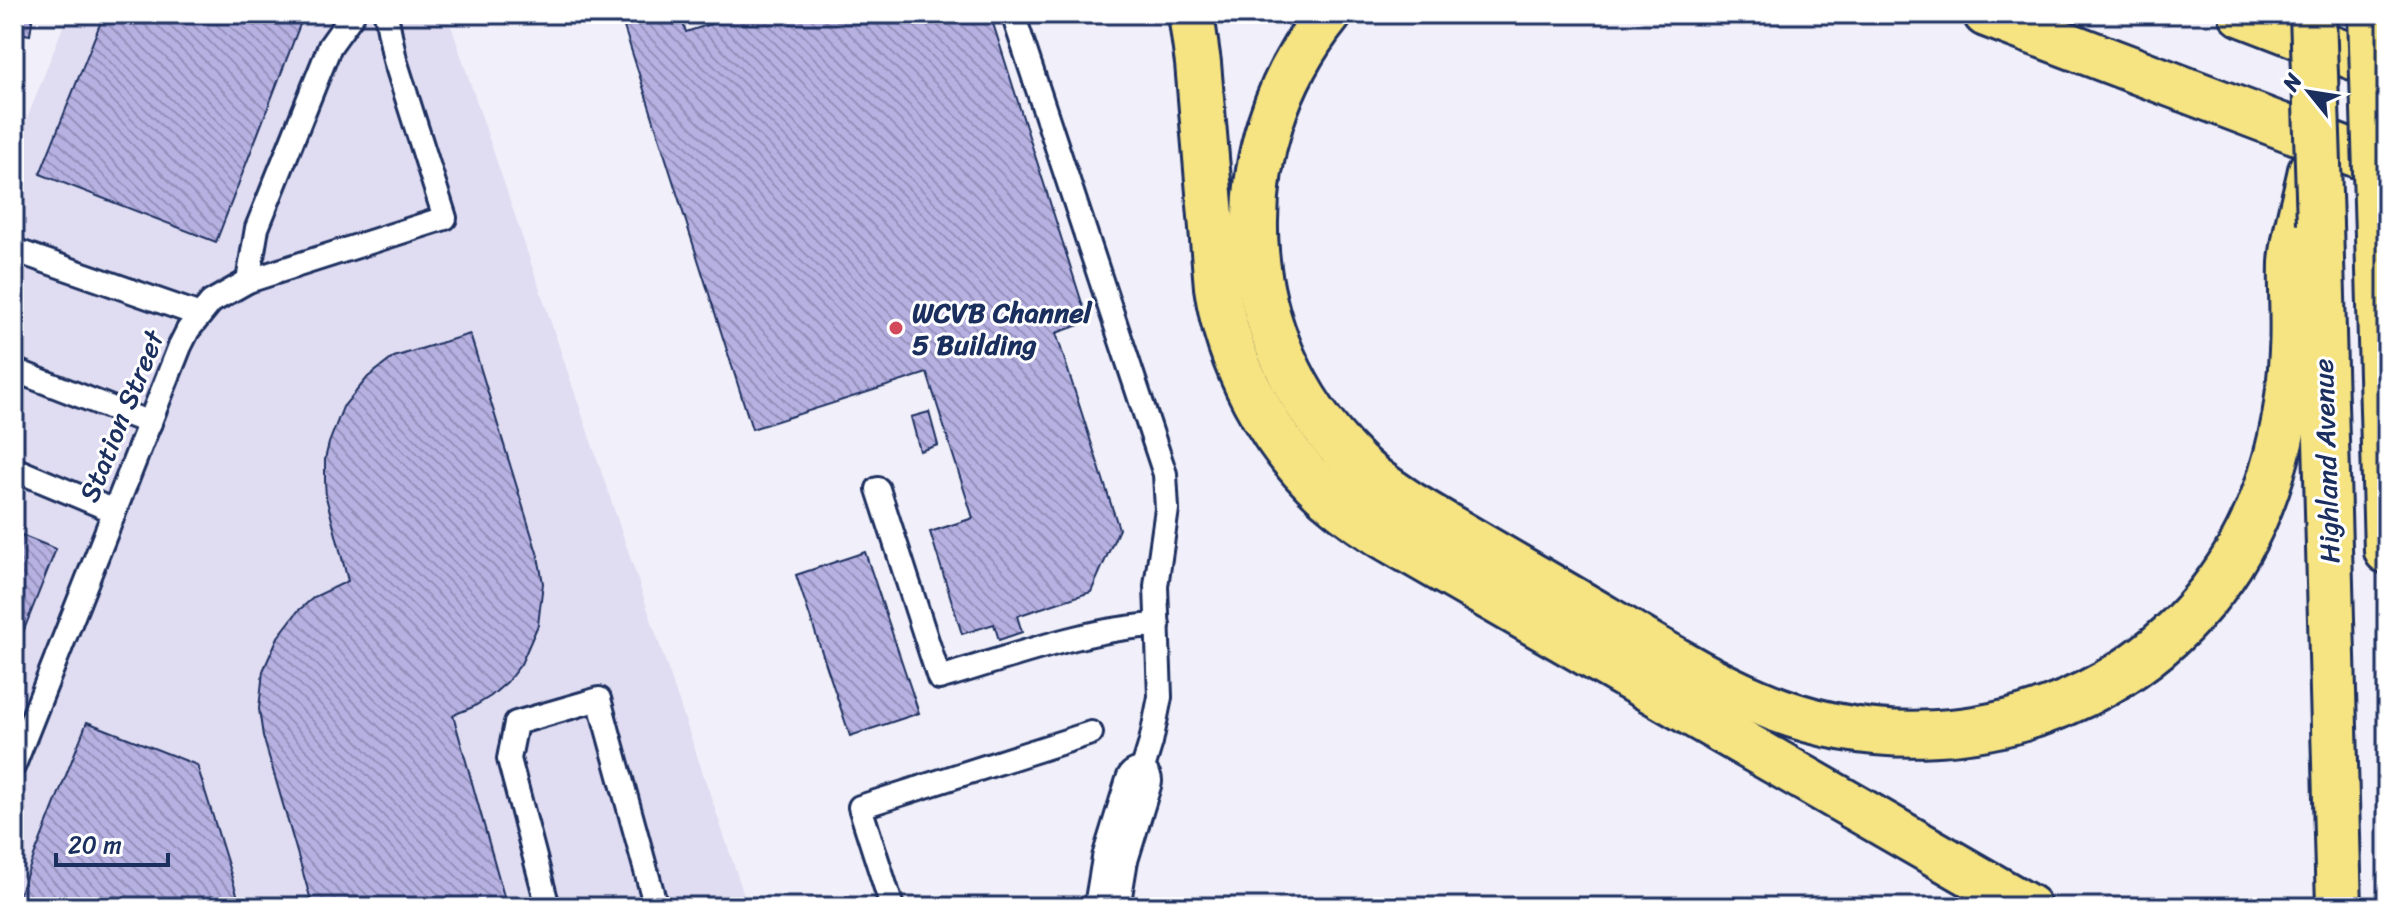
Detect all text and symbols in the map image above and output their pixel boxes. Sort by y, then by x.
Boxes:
north arrow [2269,52,2349,132]
text: N [2271,65,2313,99]
place label: WCVB Channel 5 Building [912,288,1093,369]
marker: WCVB Channel 5 Building [887,319,905,337]
street label: Station Street [65,321,179,510]
street label: Highland Avenue [2298,358,2355,564]
scale bar [56,817,168,867]
text: 20 m [68,824,122,866]

